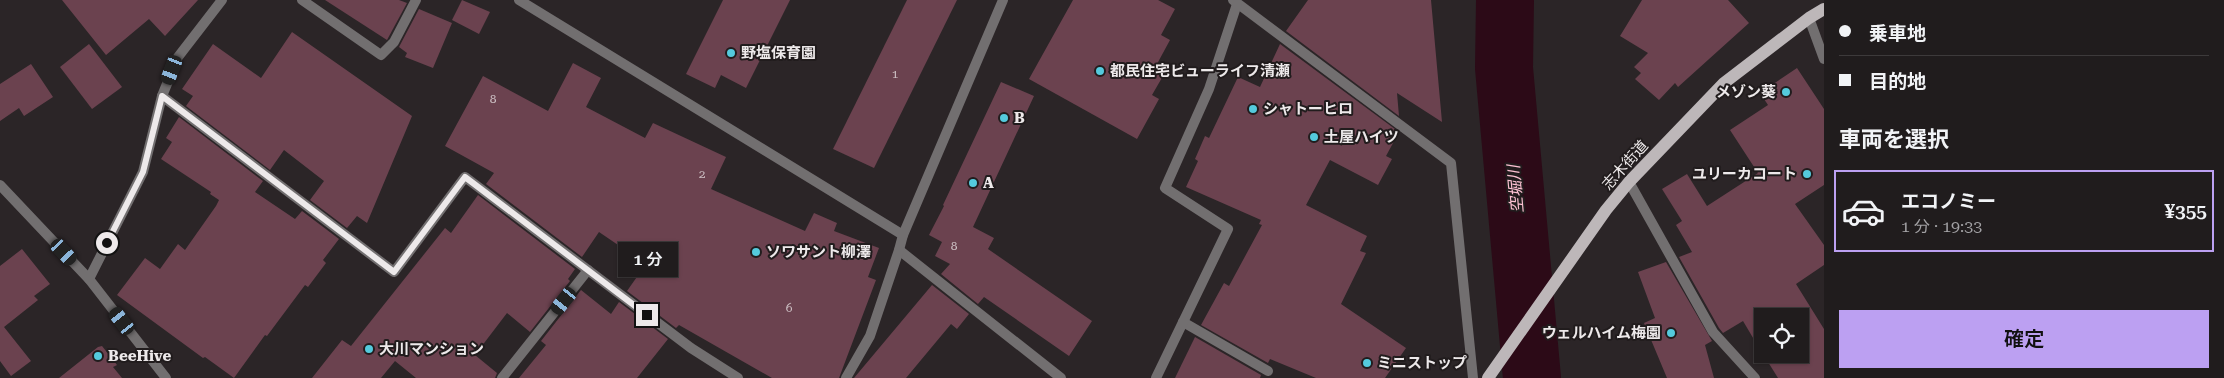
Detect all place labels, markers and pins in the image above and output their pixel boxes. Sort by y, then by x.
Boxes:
place label: 野塩保育園 [741,44,816,62]
marker: 野塩保育園 [725,47,737,59]
place label: 都民住宅ビューライフ清瀬 [1110,62,1290,80]
marker: 都民住宅ビューライフ清瀬 [1094,65,1106,77]
place label: メゾン葵 [1716,83,1776,101]
marker: メゾン葵 [1780,86,1792,98]
place label: シャトーヒロ [1263,100,1353,118]
marker: シャトーヒロ [1247,103,1259,115]
place label: B [1014,109,1025,127]
marker: B [998,112,1010,124]
place label: 土屋ハイツ [1324,128,1399,146]
marker: 土屋ハイツ [1308,131,1320,143]
place label: ユリーカコート [1692,165,1797,183]
marker: ユリーカコート [1801,168,1813,180]
place label: A [983,174,994,192]
marker: A [967,177,979,189]
place label: ソワサント柳澤 [766,243,871,261]
marker: ソワサント柳澤 [750,246,762,258]
place label: ウェルハイム梅園 [1542,324,1661,342]
marker: ウェルハイム梅園 [1665,327,1677,339]
place label: 大川マンション [379,340,484,358]
marker: 大川マンション [363,343,375,355]
place label: BeeHive [108,347,171,365]
marker: BeeHive [92,350,104,362]
place label: ミニストップ [1377,354,1467,372]
marker: ミニストップ [1361,357,1373,369]

